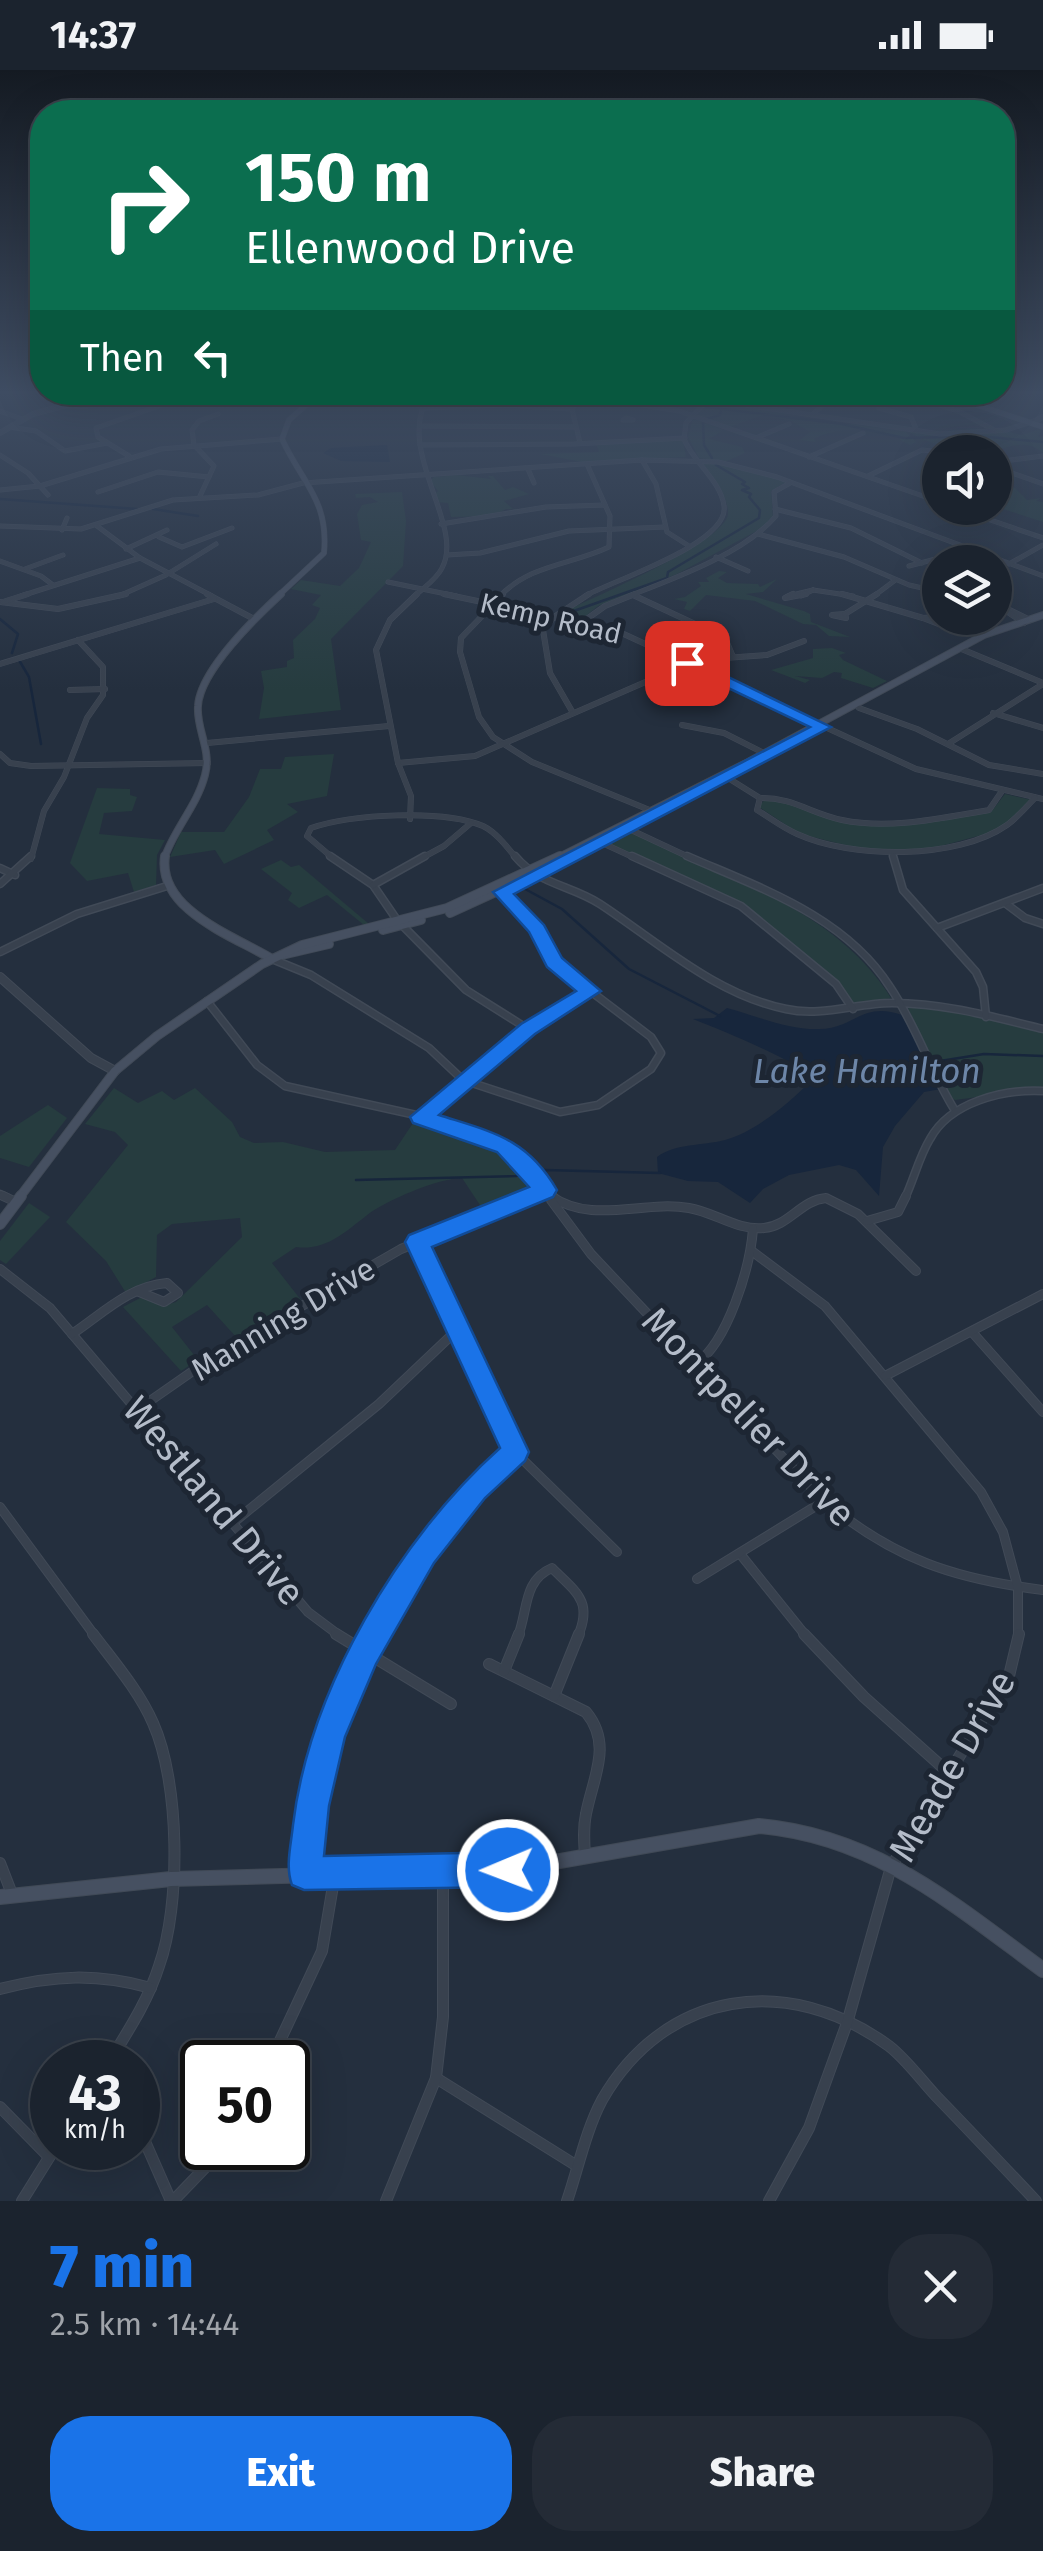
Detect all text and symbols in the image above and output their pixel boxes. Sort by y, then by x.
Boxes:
text: 14:37 [50,12,136,58]
text: 150 m [245,136,432,220]
icon: right [80,140,210,270]
text: Ellenwood Drive [245,221,575,275]
icon: left [185,330,240,385]
text: Then [80,335,165,381]
map controls [922,435,1012,635]
button: sound [922,435,1012,525]
button: layers [922,545,1012,635]
street label: Kemp Road [477,586,625,651]
pin [645,621,730,706]
icon: arrive [660,636,715,691]
water label: Lake Hamilton [753,1050,981,1092]
street label: Manning Drive [184,1249,382,1389]
street label: Montpelier Drive [633,1298,865,1536]
street label: Westland Drive [113,1387,315,1615]
street label: Meade Drive [879,1662,1025,1870]
position arrow [456,1818,560,1922]
speed limit sign: 50 [180,2040,310,2170]
text: 43 [68,2063,122,2123]
text: km/h [64,2115,126,2145]
text: 7 min [50,2231,194,2303]
button: close [888,2234,993,2339]
text: 2.5 km · 14:44 [50,2305,239,2343]
button: Exit [50,2416,512,2531]
button: Share [532,2416,993,2531]

